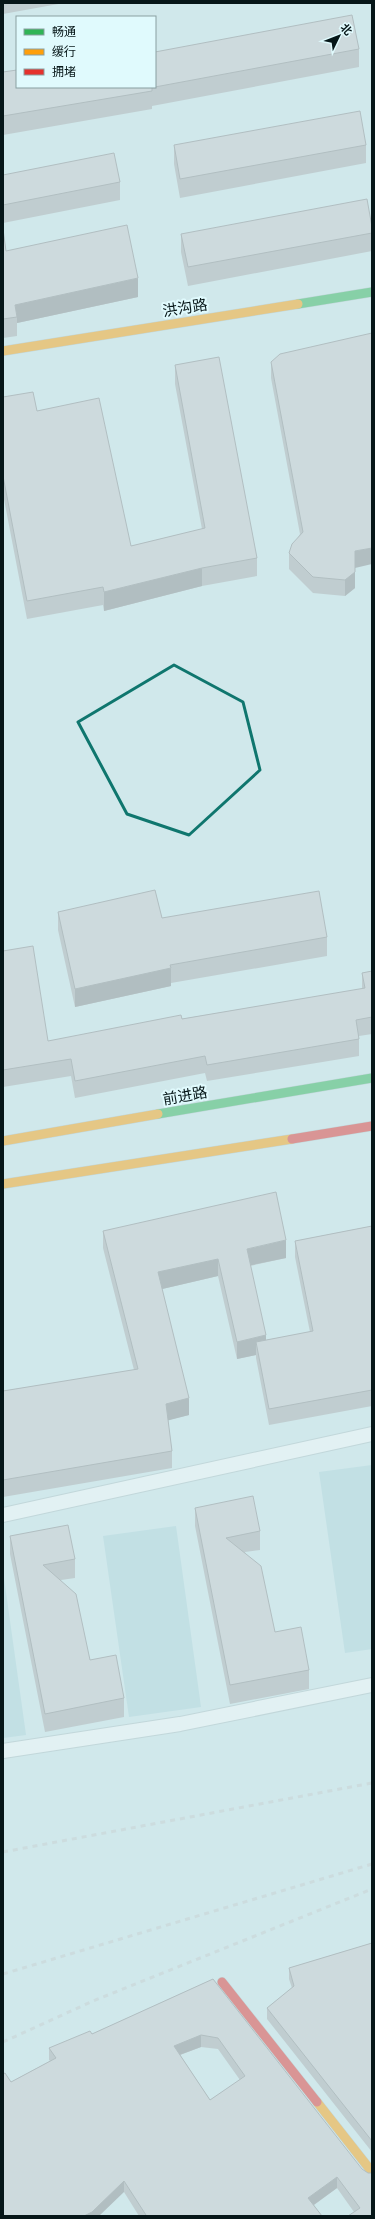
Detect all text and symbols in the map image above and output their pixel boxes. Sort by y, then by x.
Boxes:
legend [16,16,156,88]
north arrow [319,16,359,56]
text: 北 [337,21,354,38]
text: 畅通 [52,25,76,40]
text: 缓行 [52,45,76,60]
text: 拥堵 [52,65,76,80]
street label: 洪沟路 [161,296,209,320]
street label: 前进路 [161,1083,209,1109]

